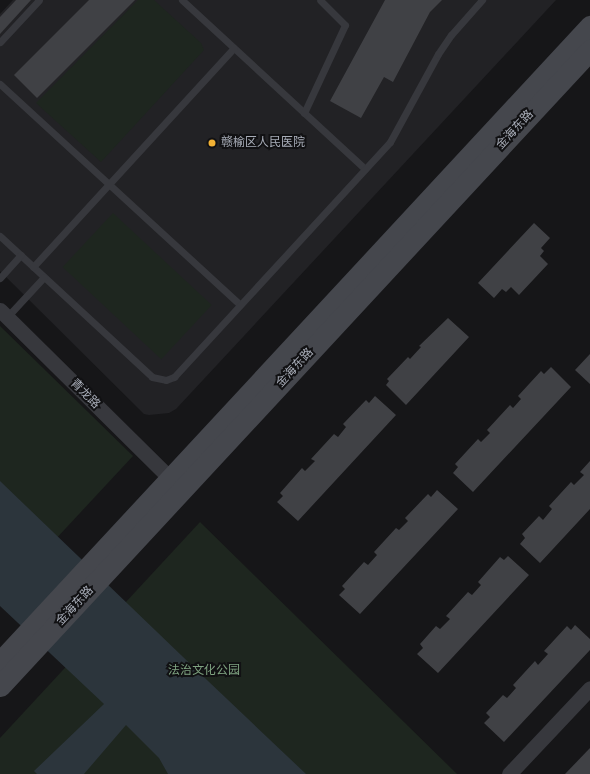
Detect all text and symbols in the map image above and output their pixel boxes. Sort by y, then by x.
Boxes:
street label: 金海东路 [493,108,537,152]
place label: 赣榆区人民医院 [221,136,305,150]
marker: 赣榆区人民医院 [206,137,218,149]
street label: 金海东路 [273,346,317,390]
street label: 青龙路 [67,376,103,412]
street label: 金海东路 [53,584,97,628]
park label: 法治文化公园 [168,664,240,678]

